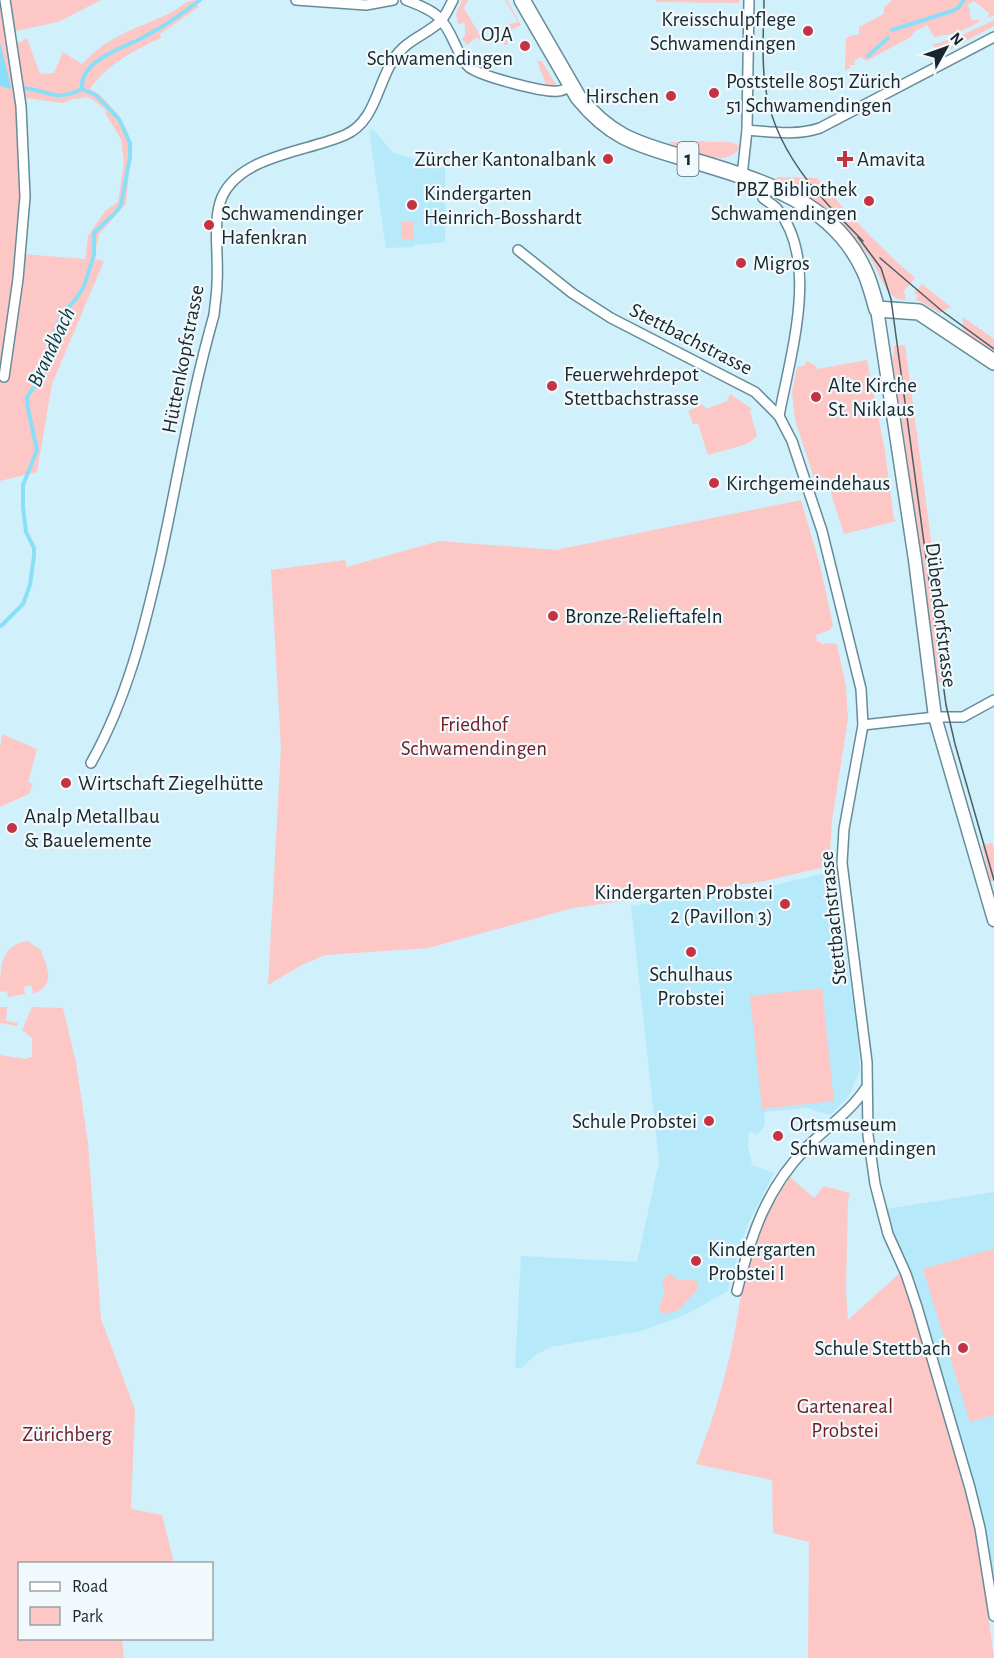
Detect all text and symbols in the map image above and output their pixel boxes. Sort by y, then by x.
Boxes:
place label: Kreisschulpflege Schwamendingen [650,9,796,54]
north arrow [916,18,976,78]
place label: OJA Schwamendingen [367,24,513,69]
marker: Kreisschulpflege Schwamendingen [801,24,815,38]
text: N [947,30,966,48]
marker: OJA Schwamendingen [518,39,532,53]
place label: Poststelle 8051 Zürich 51 Schwamendingen [726,71,901,116]
place label: Hirschen [585,86,659,107]
marker: Poststelle 8051 Zürich 51 Schwamendingen [707,86,721,100]
marker: Hirschen [664,89,678,103]
road number: 1 [678,142,698,176]
place label: Zürcher Kantonalbank [415,149,596,170]
place label: Amavita [857,149,926,170]
marker: Zürcher Kantonalbank [601,152,615,166]
marker: Amavita [838,152,852,166]
place label: PBZ Bibliothek Schwamendingen [711,179,857,224]
place label: Kindergarten Heinrich-Bosshardt [424,183,582,228]
marker: PBZ Bibliothek Schwamendingen [862,194,876,208]
marker: Kindergarten Heinrich-Bosshardt [405,198,419,212]
place label: Schwamendinger Hafenkran [221,203,363,248]
marker: Schwamendinger Hafenkran [202,218,216,232]
place label: Migros [753,253,810,274]
marker: Migros [734,256,748,270]
street label: Hüttenkopfstrasse [158,283,208,435]
street label: Stettbachstrasse [626,299,756,379]
water label: Brandbach [23,304,79,390]
place label: Feuerwehrdepot Stettbachstrasse [564,364,699,409]
place label: Alte Kirche St. Niklaus [828,375,917,420]
marker: Feuerwehrdepot Stettbachstrasse [545,379,559,393]
marker: Alte Kirche St. Niklaus [809,390,823,404]
place label: Kirchgemeindehaus [726,473,890,494]
marker: Kirchgemeindehaus [707,476,721,490]
street label: Dübendorfstrasse [922,541,960,689]
place label: Bronze-Relieftafeln [565,606,723,627]
marker: Bronze-Relieftafeln [546,609,560,623]
park label: Friedhof Schwamendingen [401,714,547,759]
place label: Wirtschaft Ziegelhütte [78,773,263,794]
marker: Wirtschaft Ziegelhütte [59,776,73,790]
place label: Analp Metallbau & Bauelemente [24,806,160,851]
marker: Analp Metallbau & Bauelemente [5,821,19,835]
street label: Stettbachstrasse [816,850,850,986]
place label: Kindergarten Probstei 2 (Pavillon 3) [594,882,773,927]
marker: Kindergarten Probstei 2 (Pavillon 3) [778,897,792,911]
marker: Schulhaus Probstei [684,945,698,959]
place label: Schulhaus Probstei [649,964,733,1009]
place label: Schule Probstei [572,1111,697,1132]
marker: Schule Probstei [702,1114,716,1128]
place label: Ortsmuseum Schwamendingen [790,1114,936,1159]
marker: Ortsmuseum Schwamendingen [771,1129,785,1143]
place label: Kindergarten Probstei I [708,1239,816,1284]
marker: Kindergarten Probstei I [689,1254,703,1268]
place label: Schule Stettbach [815,1338,951,1359]
marker: Schule Stettbach [956,1341,970,1355]
park label: Gartenareal Probstei [797,1396,893,1441]
park label: Zürichberg [22,1424,113,1445]
legend [18,1562,213,1640]
text: Road [72,1578,108,1596]
text: Park [72,1608,104,1626]

